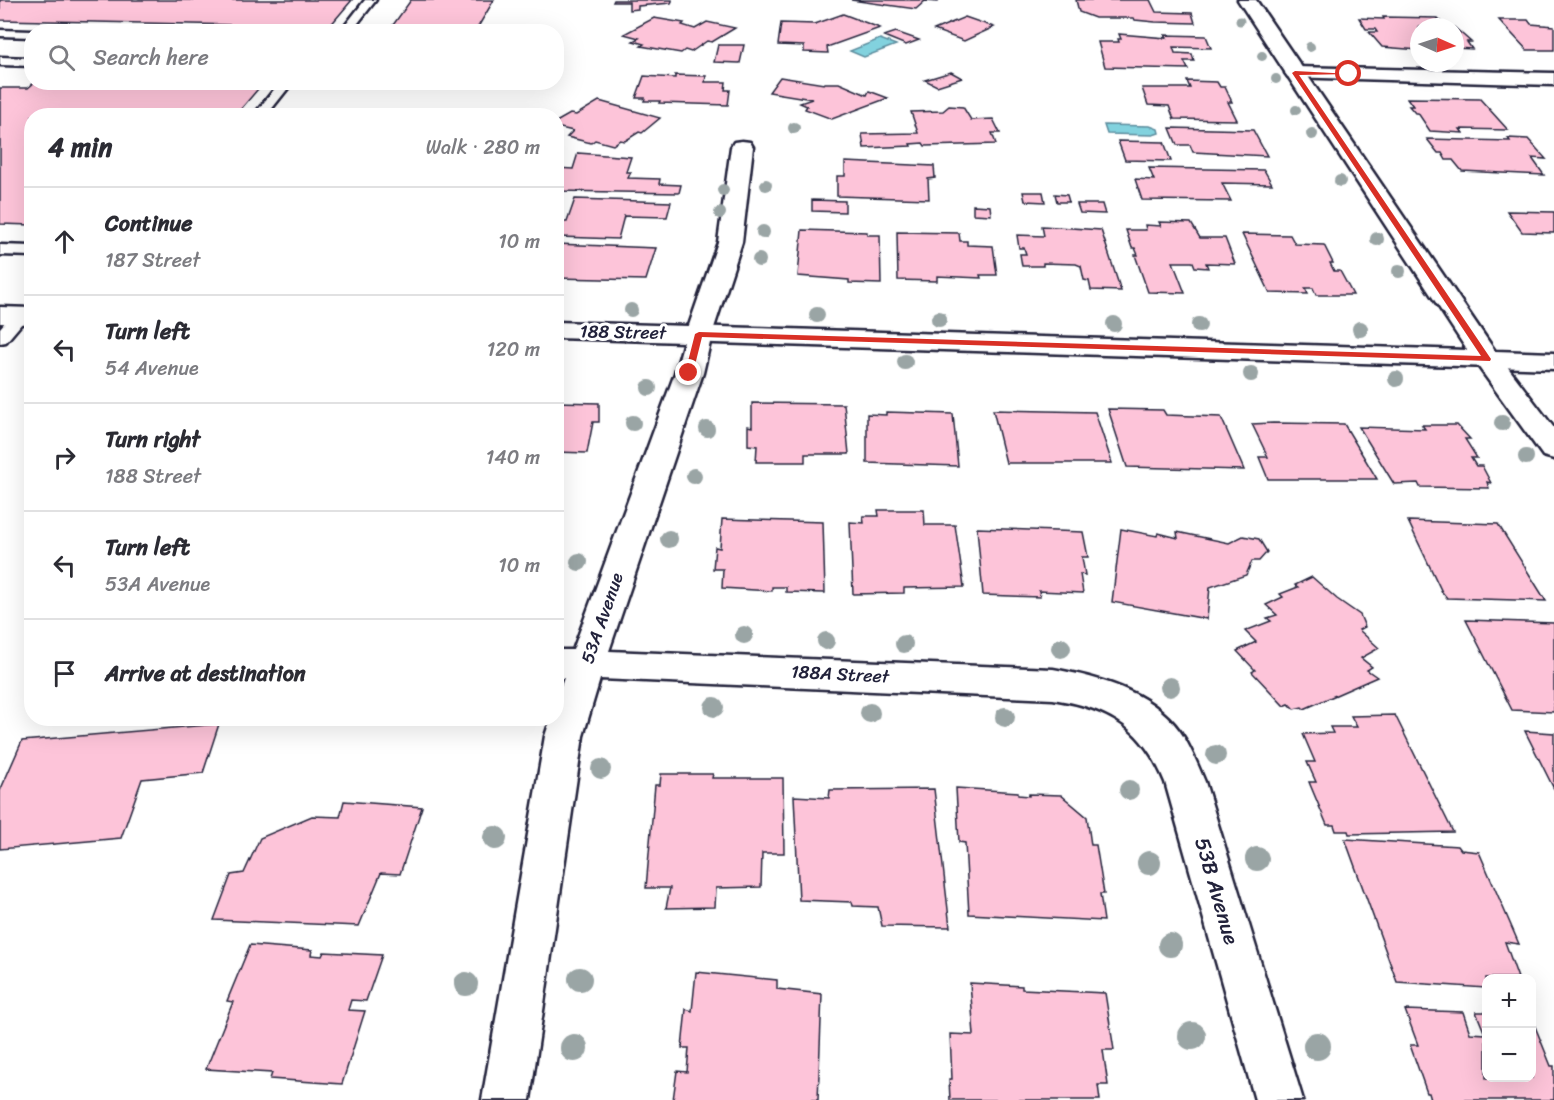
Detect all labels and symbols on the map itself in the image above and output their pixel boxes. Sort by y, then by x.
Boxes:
north arrow [1410,18,1464,72]
route start [1335,60,1361,86]
street label: 188 Street [580,315,667,349]
route end [675,359,701,385]
street label: 53A Avenue [571,568,633,668]
street label: 188A Street [790,655,891,693]
street label: 53B Avenue [1184,833,1250,949]

